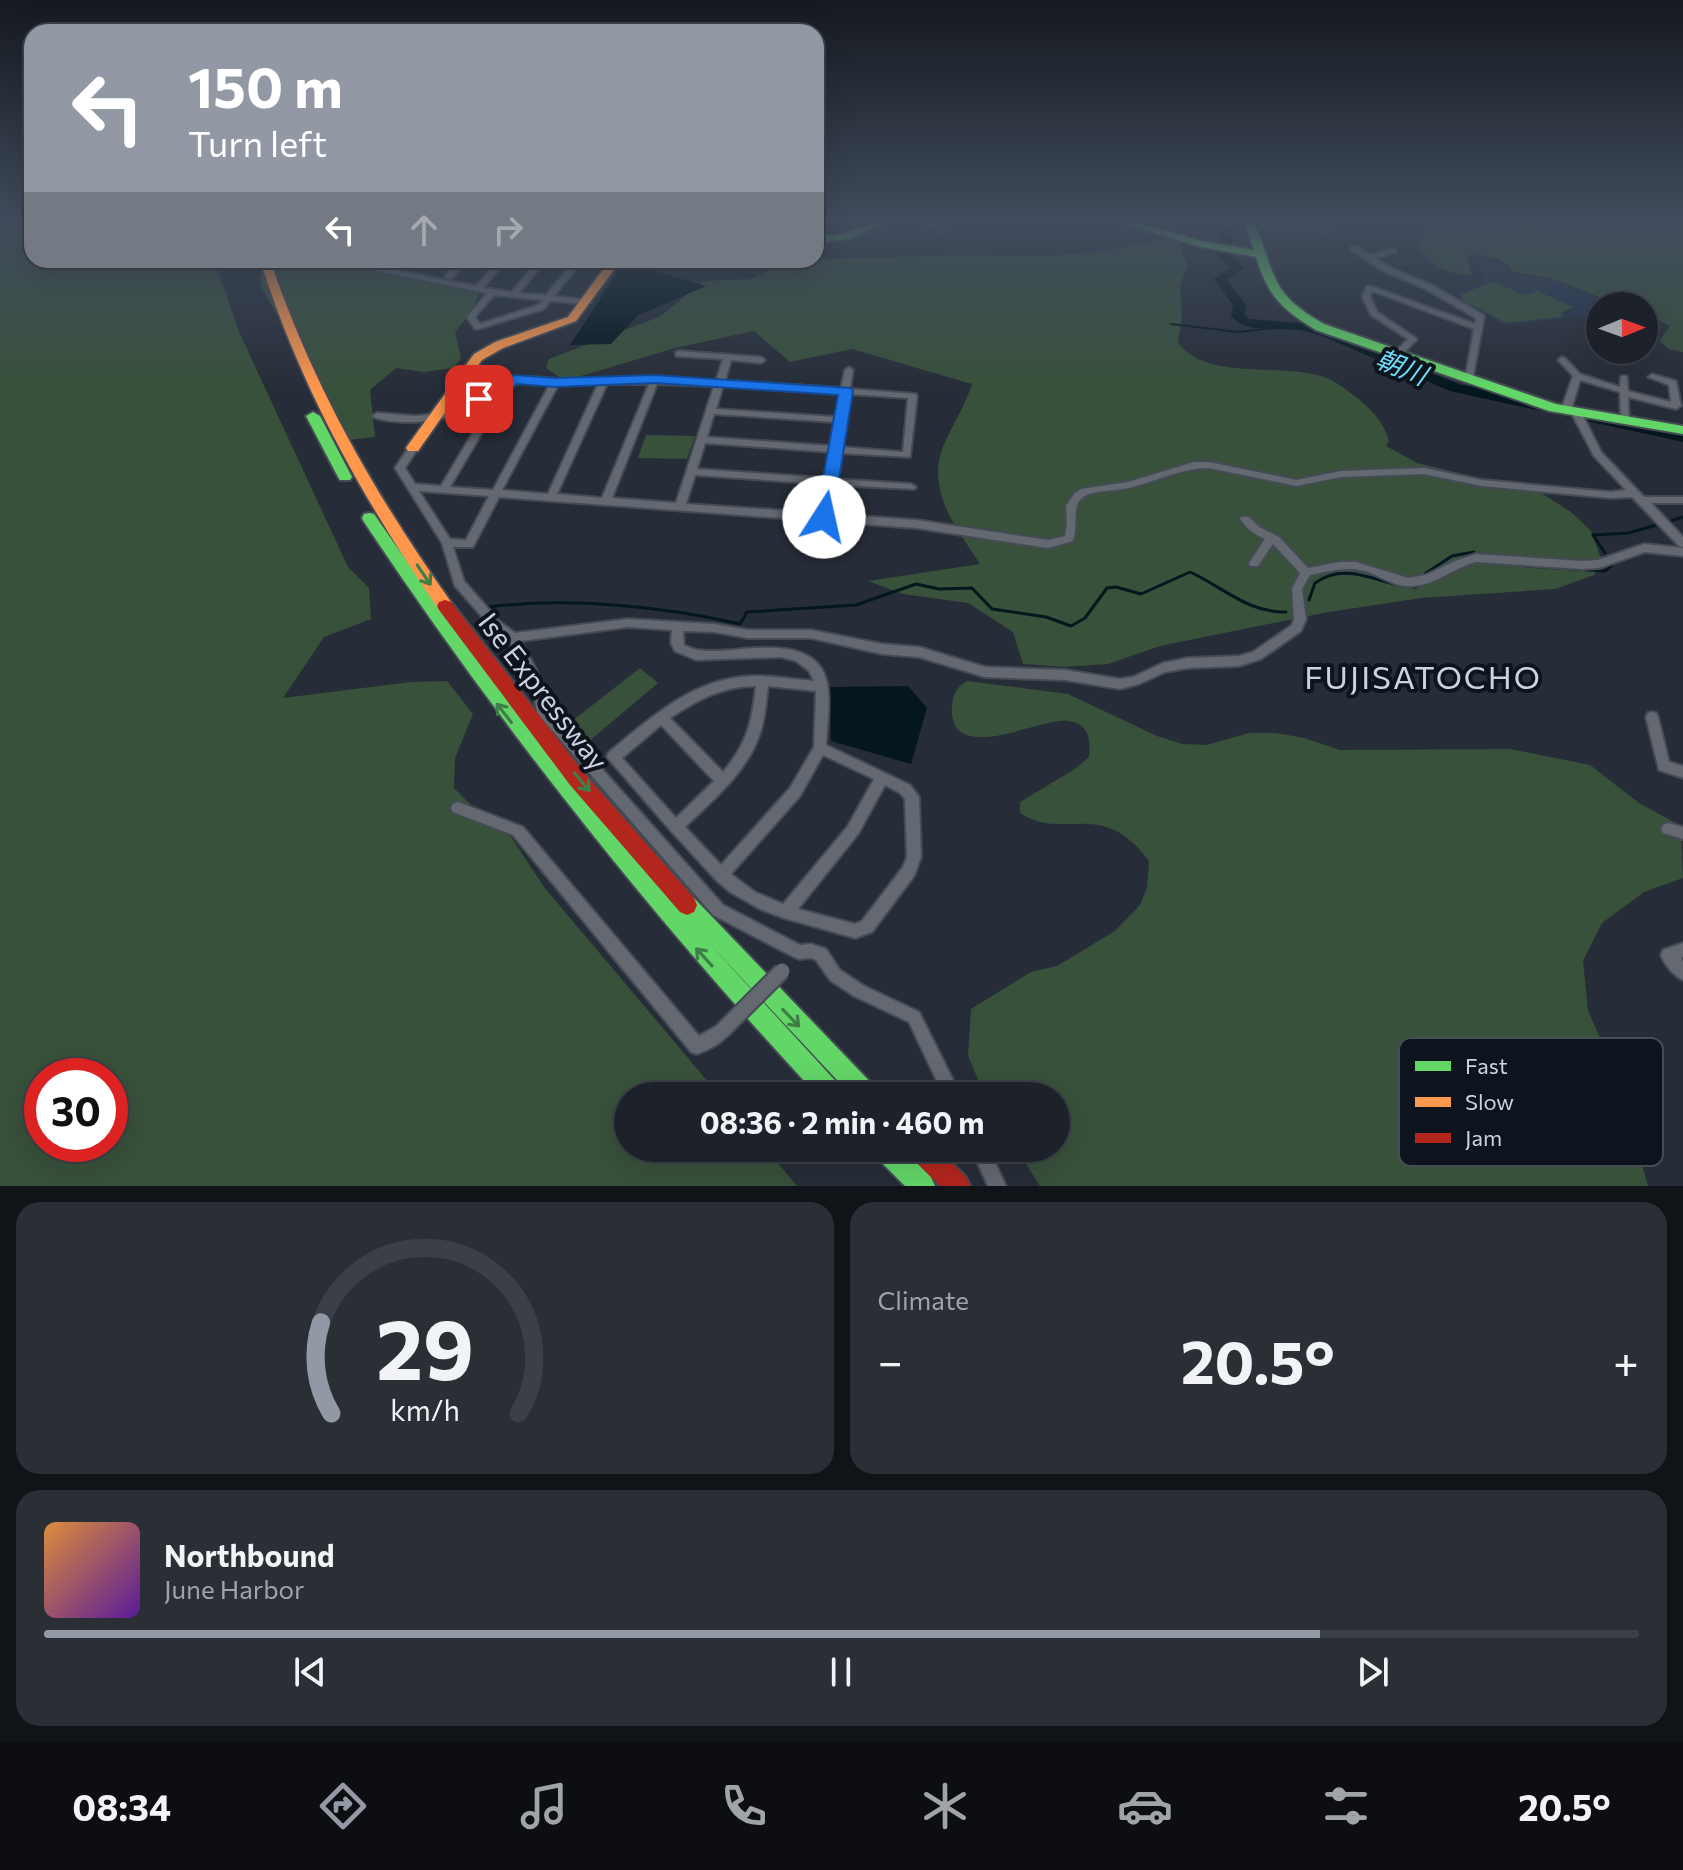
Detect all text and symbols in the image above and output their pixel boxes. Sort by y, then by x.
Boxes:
text: 150 m [188,51,343,120]
icon: left [56,56,160,160]
text: Turn left [188,120,327,164]
icon: left [318,208,362,252]
icon: ahead [402,208,446,252]
icon: right [486,208,530,252]
north arrow [1586,292,1658,364]
map controls [1586,292,1658,364]
water label: 朝川 [1372,342,1435,391]
pin [445,365,513,433]
icon: arrive [457,377,501,421]
position arrow [782,475,866,559]
one-way arrow [416,564,432,586]
street label: Ise Expressway [472,606,616,776]
district label: FUJISATOCHO [1304,656,1542,696]
one-way arrow [495,703,513,724]
one-way arrow [573,771,591,792]
one-way arrow [696,948,714,968]
one-way arrow [781,1008,800,1027]
legend [1399,1038,1663,1166]
text: Fast [1465,1052,1508,1079]
speed limit sign: 30 [24,1058,128,1162]
text: Slow [1465,1088,1514,1115]
text: 08:36 · 2 min · 460 m [700,1103,984,1140]
text: Jam [1465,1124,1502,1151]
text: Climate [878,1284,969,1315]
text: 29 [376,1295,474,1397]
text: 20.5° [1181,1323,1335,1396]
text: − [878,1333,903,1387]
text: + [1613,1333,1639,1387]
text: km/h [390,1392,460,1427]
text: Northbound [164,1536,335,1573]
text: June Harbor [164,1573,304,1604]
icon: previous [288,1650,332,1694]
icon: pause [819,1650,863,1694]
icon: next [1351,1650,1395,1694]
icon: directions [315,1778,371,1834]
icon: music [516,1778,572,1834]
icon: phone [716,1778,772,1834]
icon: climate [917,1778,973,1834]
icon: car [1117,1778,1173,1834]
icon: filters [1318,1778,1374,1834]
text: 08:34 [72,1784,171,1828]
text: 20.5° [1518,1784,1611,1828]

